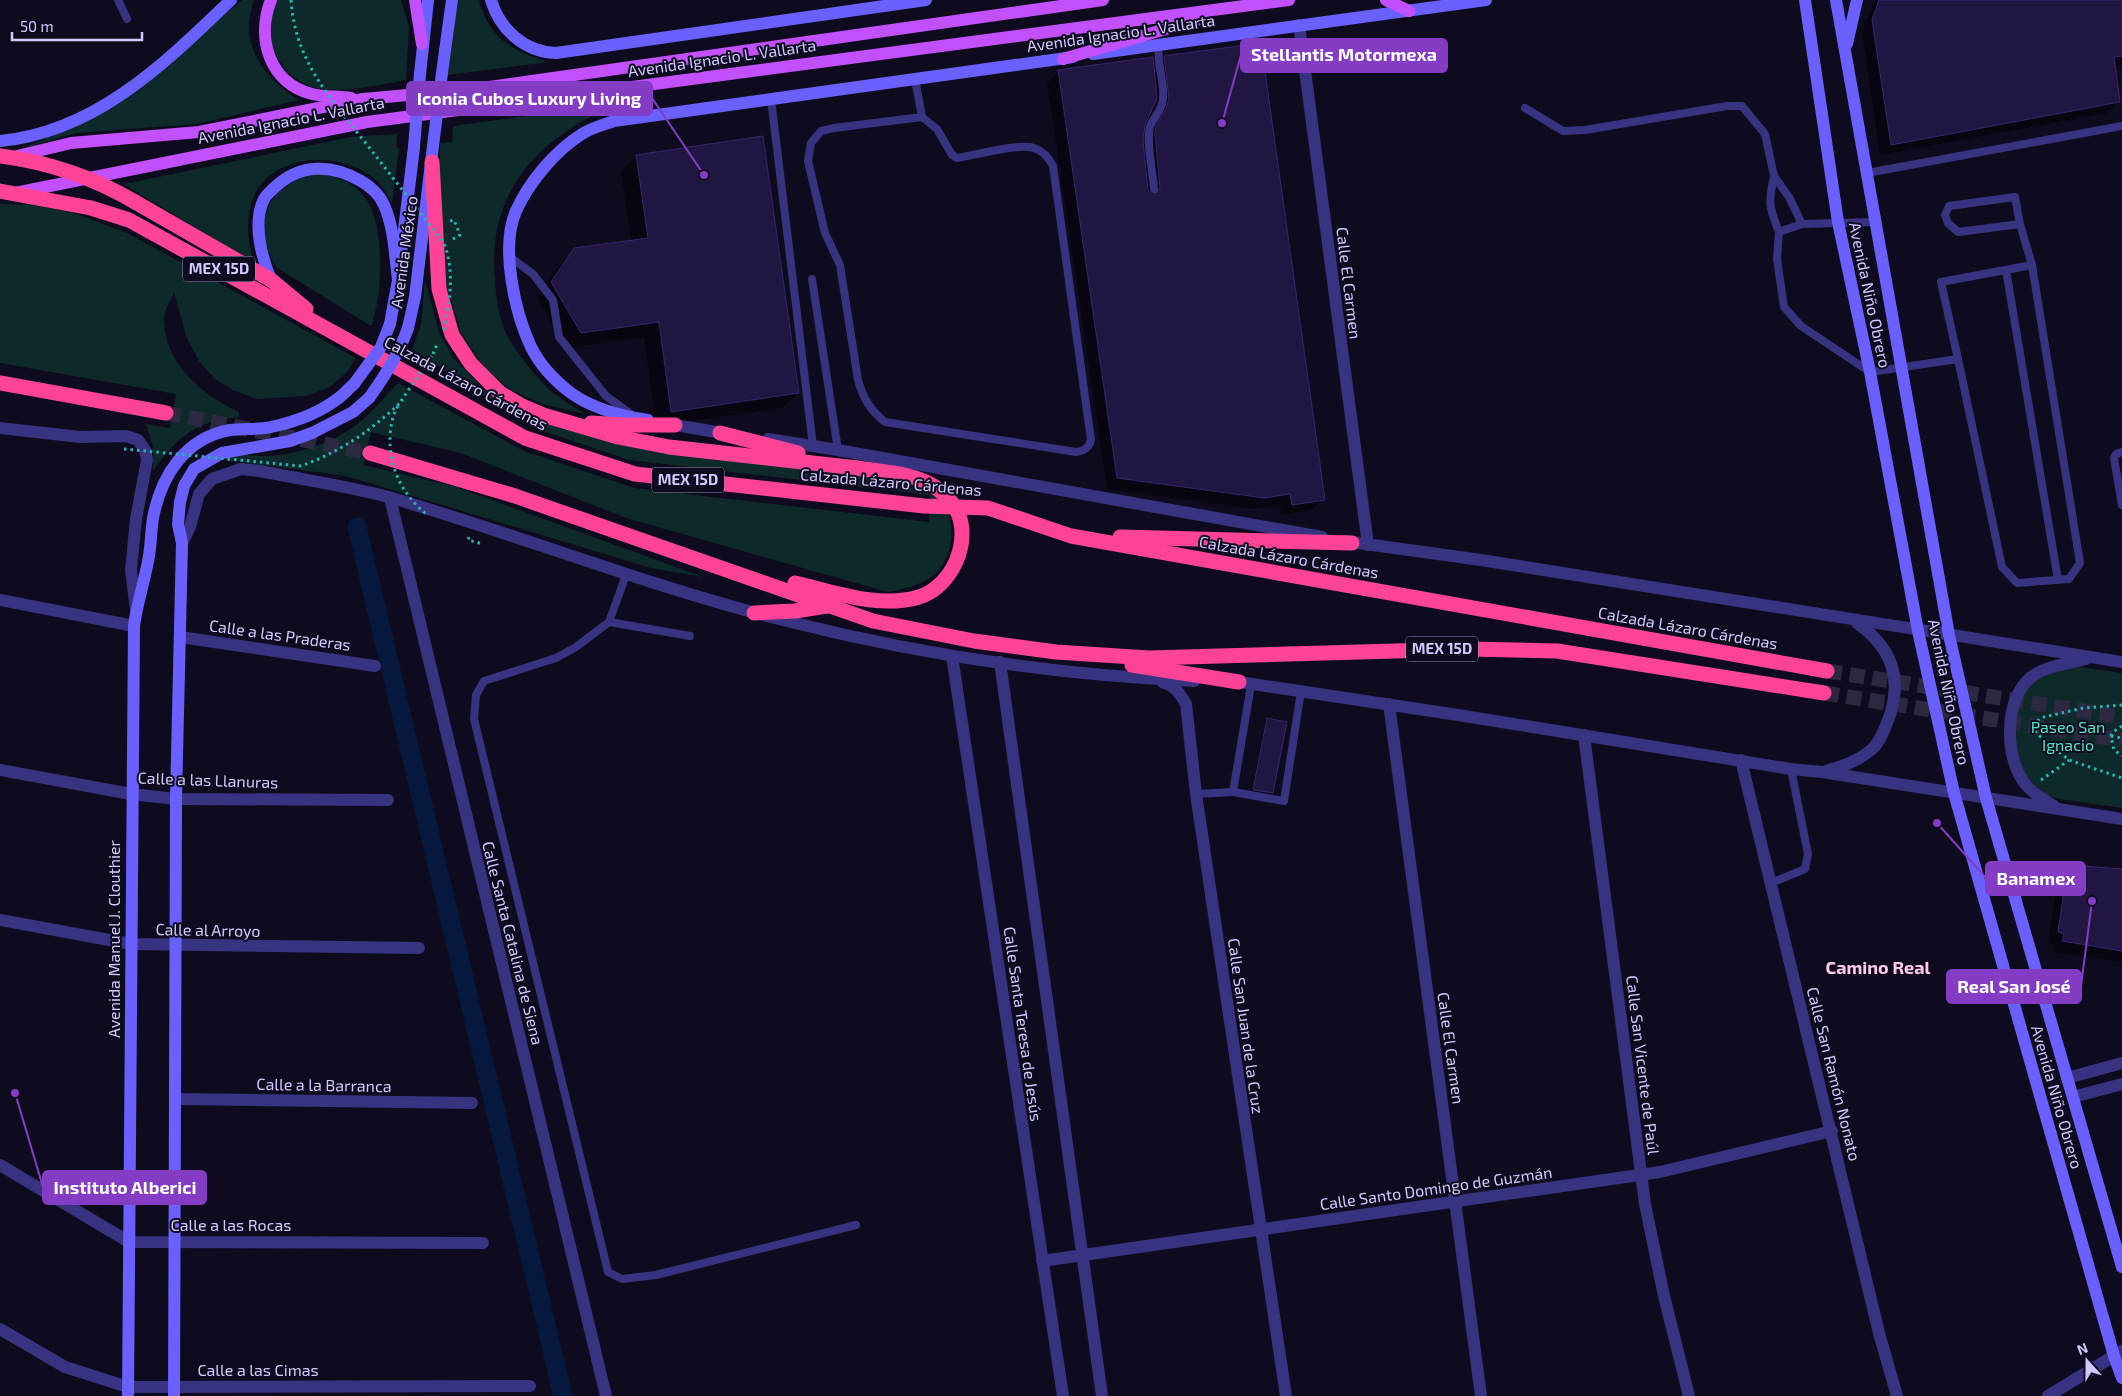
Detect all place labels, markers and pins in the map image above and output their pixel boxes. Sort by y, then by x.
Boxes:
callout: Stellantis Motormexa [1241,39,1447,72]
callout: Iconia Cubos Luxury Living [407,82,652,115]
callout: Banamex [1986,862,2085,895]
callout: Real San José [1947,970,2081,1003]
callout: Instituto Alberici [43,1171,206,1204]

